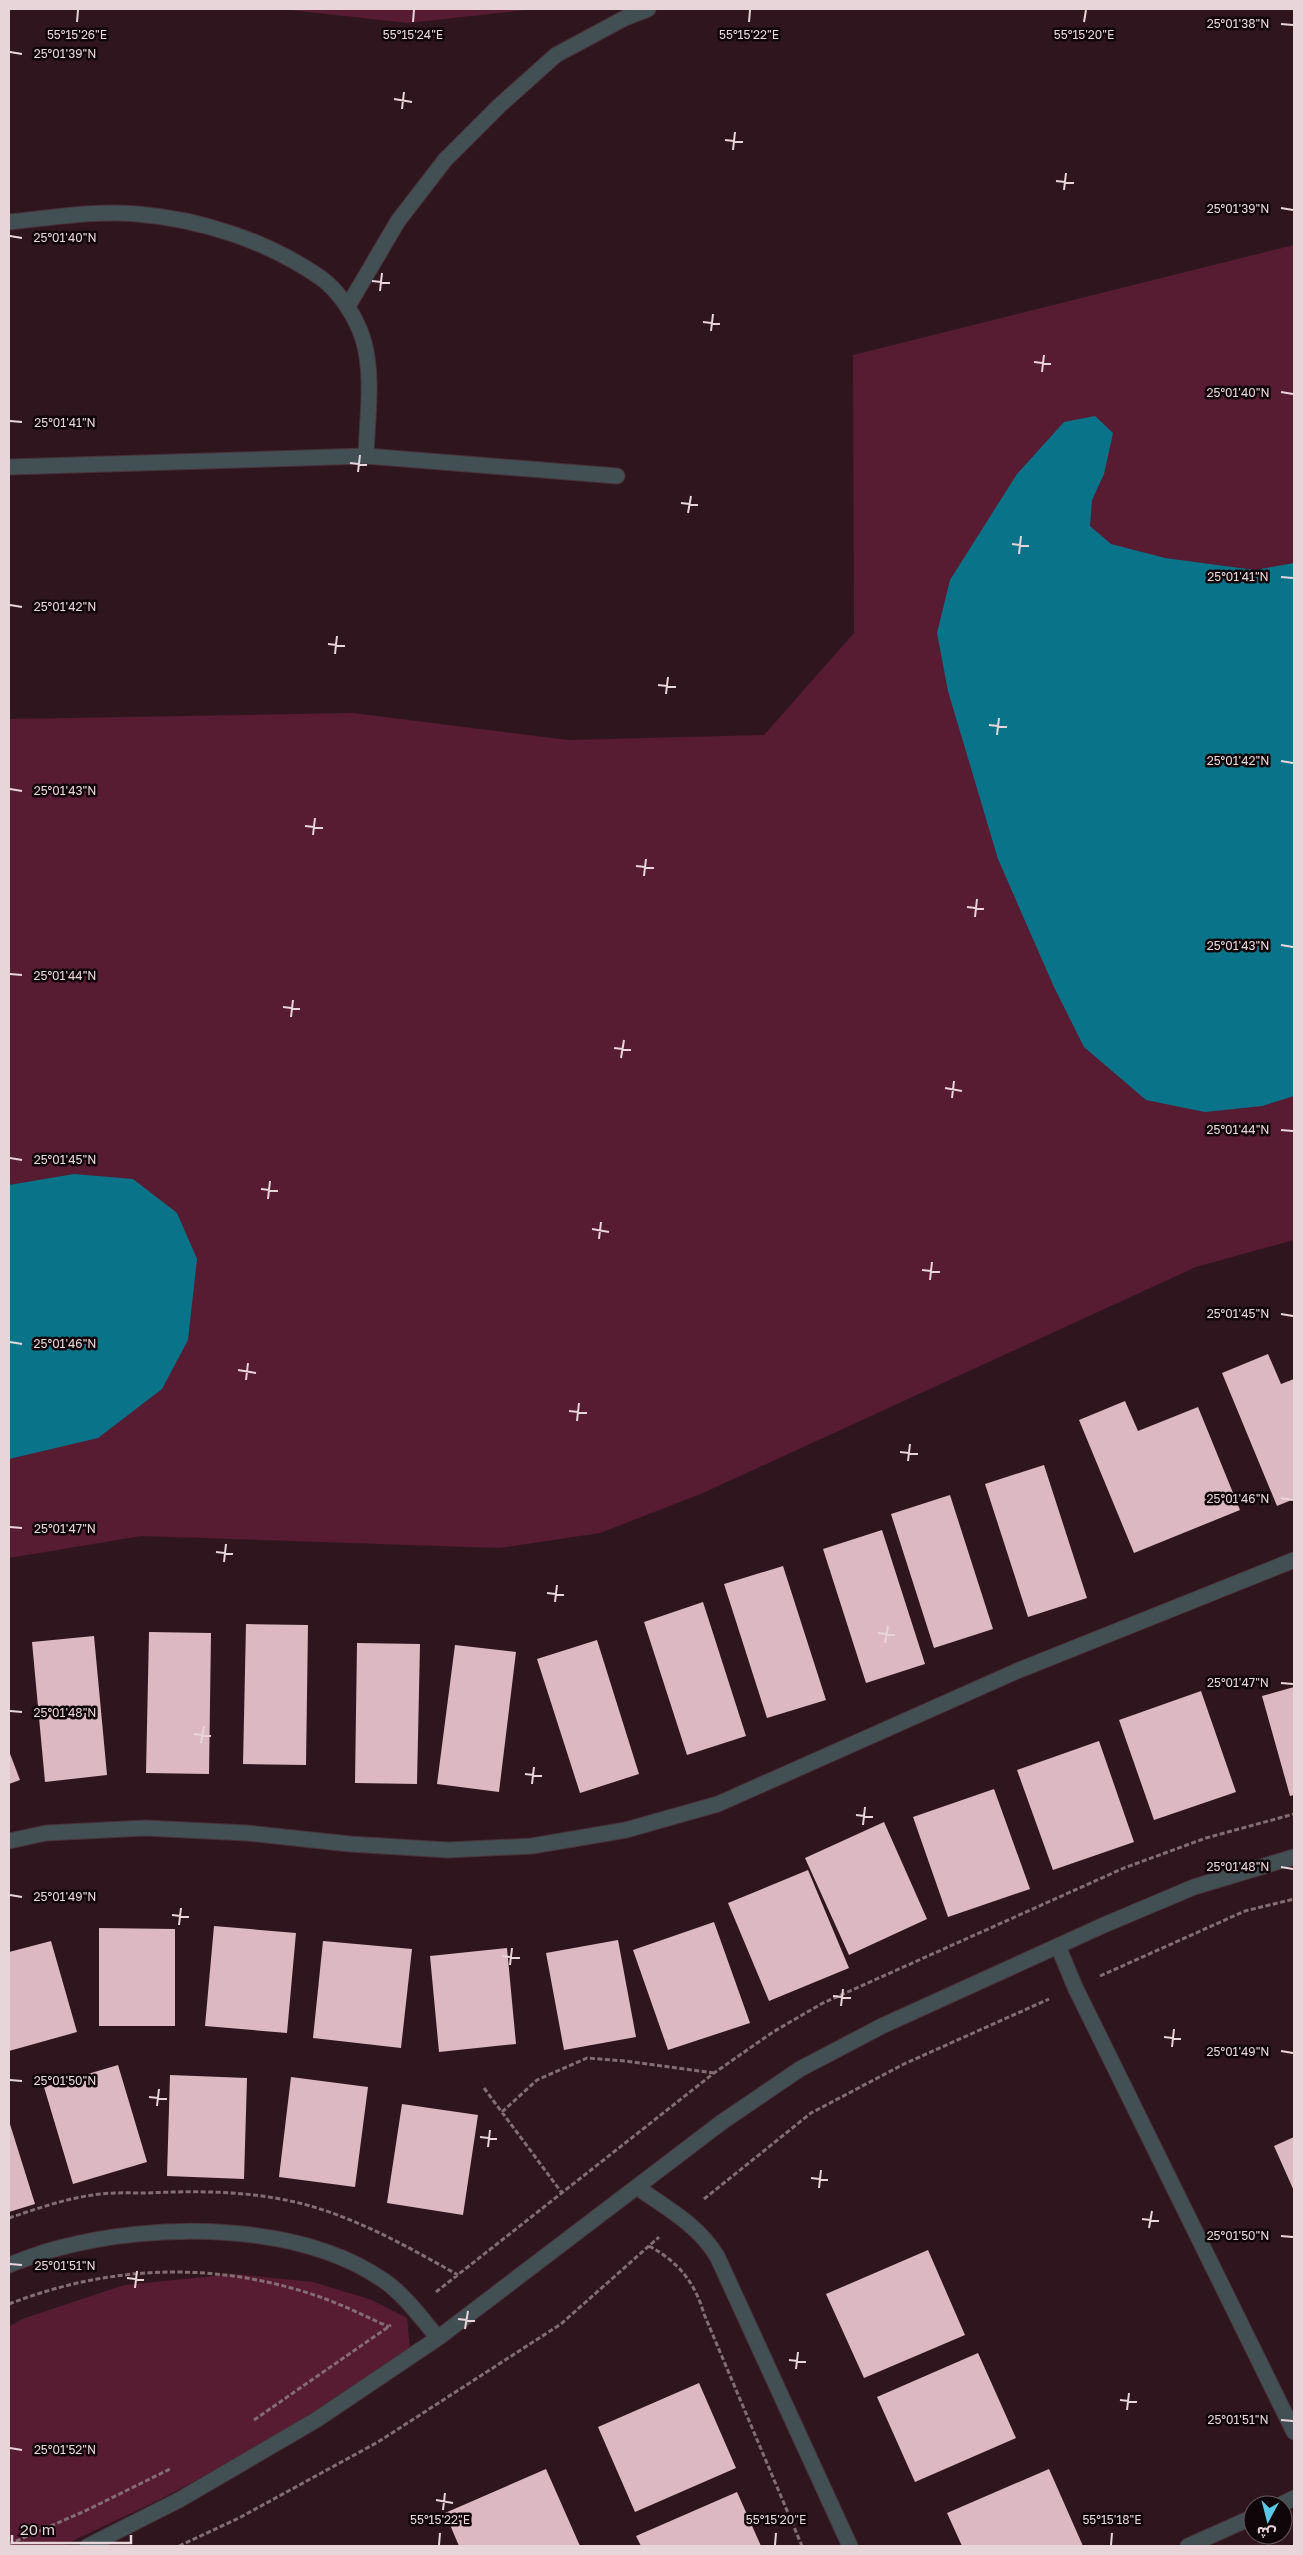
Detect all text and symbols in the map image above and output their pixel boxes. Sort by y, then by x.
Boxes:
text: 25°01'38"N [1207,16,1269,31]
text: 55°15'26"E [47,27,107,42]
text: 55°15'24"E [383,27,443,42]
text: 55°15'22"E [719,27,779,42]
text: 55°15'20"E [1054,27,1114,42]
text: 25°01'39"N [34,46,96,61]
text: 25°01'39"N [1207,201,1269,216]
text: 25°01'40"N [33,230,97,245]
text: 25°01'40"N [1206,385,1270,400]
text: 25°01'41"N [34,415,96,430]
text: 25°01'41"N [1207,569,1269,584]
text: 25°01'42"N [34,599,96,614]
text: 25°01'42"N [1207,753,1269,768]
text: 25°01'43"N [34,783,96,798]
text: 25°01'43"N [1207,938,1269,953]
text: 25°01'44"N [34,968,96,983]
text: 25°01'44"N [1207,1122,1269,1137]
text: 25°01'45"N [34,1152,96,1167]
text: 25°01'45"N [1207,1306,1269,1321]
text: 25°01'46"N [34,1336,96,1351]
text: 25°01'46"N [1207,1491,1269,1506]
text: 25°01'47"N [34,1521,96,1536]
text: 25°01'47"N [1207,1675,1269,1690]
text: 25°01'48"N [34,1705,96,1720]
text: 25°01'48"N [1207,1859,1269,1874]
text: 25°01'49"N [34,1889,96,1904]
text: 25°01'49"N [1207,2044,1269,2059]
text: 25°01'50"N [34,2073,96,2088]
text: 25°01'50"N [1207,2228,1269,2243]
text: 25°01'51"N [34,2258,96,2273]
text: 25°01'51"N [1207,2412,1269,2427]
text: 25°01'52"N [34,2442,96,2457]
north arrow [1243,2495,1293,2545]
scale bar [12,2512,131,2544]
text: 55°15'22"E [410,2512,470,2527]
text: 55°15'20"E [746,2512,806,2527]
text: 55°15'18"E [1082,2512,1142,2527]
text: 20 m [20,2520,55,2538]
text: ش [1256,2524,1277,2543]

